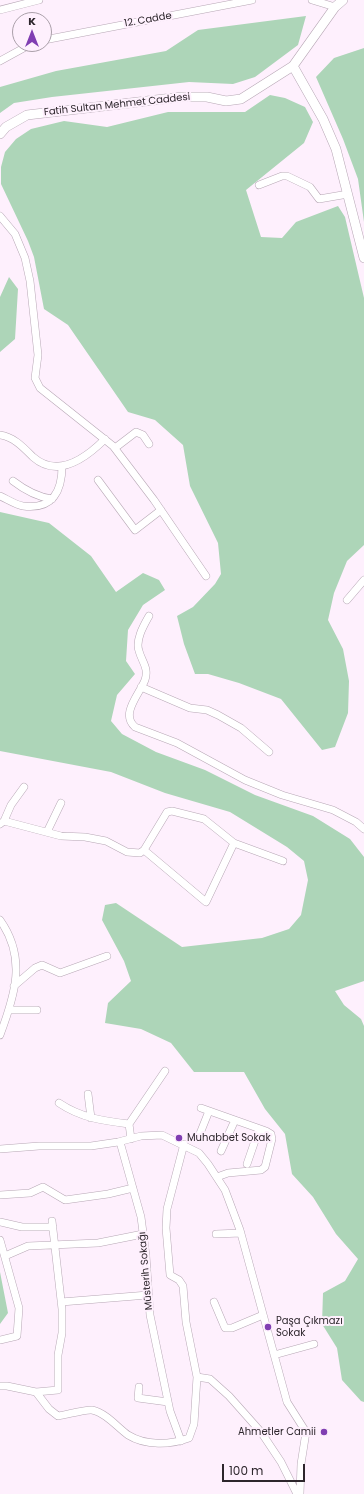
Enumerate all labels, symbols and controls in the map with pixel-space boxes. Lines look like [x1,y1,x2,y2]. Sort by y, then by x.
street label: 12. Cadde [123,10,173,30]
north arrow [12,12,52,52]
text: K [28,13,36,29]
street label: Fatih Sultan Mehmet Caddesi [43,91,191,119]
place label: Muhabbet Sokak [187,1132,271,1144]
marker: Muhabbet Sokak [174,1133,184,1143]
street label: Müsterih Sokağı [137,1231,155,1311]
place label: Paşa Çıkmazı Sokak [276,1315,343,1338]
marker: Paşa Çıkmazı Sokak [263,1322,273,1332]
place label: Ahmetler Camii [238,1426,316,1438]
marker: Ahmetler Camii [319,1427,329,1437]
scale bar [224,1456,307,1482]
text: 100 m [229,1462,263,1479]

